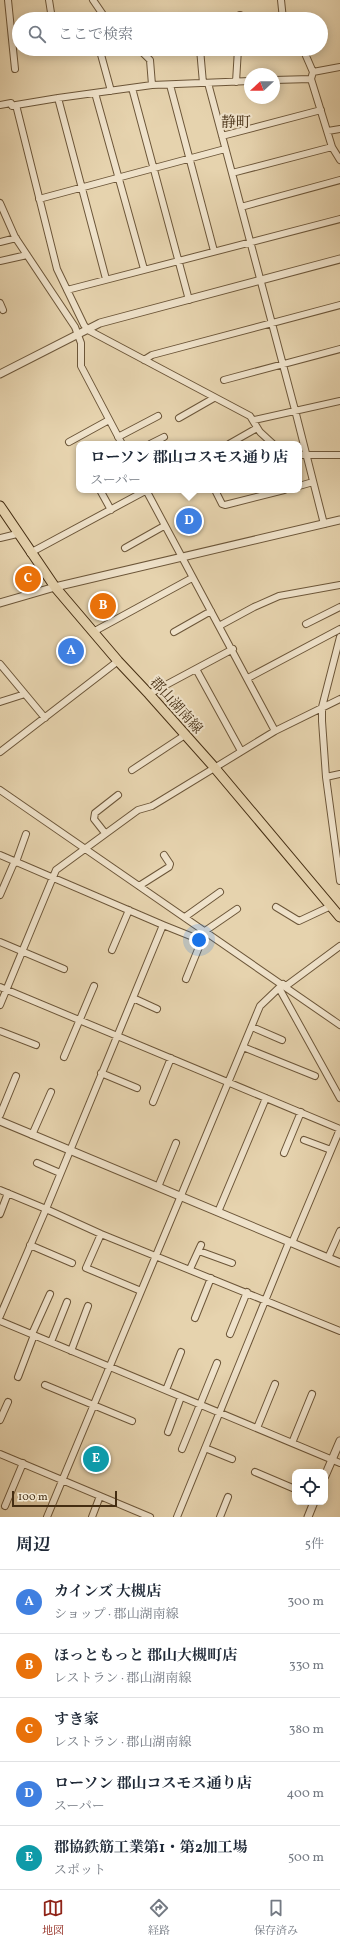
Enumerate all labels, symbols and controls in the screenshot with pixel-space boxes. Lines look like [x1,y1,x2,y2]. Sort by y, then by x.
search box [12,12,328,56]
icon: search [26,23,48,45]
text: ここで検索 [58,25,133,46]
north arrow [244,68,280,104]
district label: 静町 [221,113,251,134]
popup [76,441,302,493]
text: ローソン 郡山コスモス通り店 [90,448,288,469]
text: スーパー [90,472,141,490]
pin: D [176,506,202,536]
pin: C [15,564,41,594]
pin: B [90,591,116,621]
pin: A [58,636,84,666]
street label: 郡山湖南線 [145,674,206,738]
your location [189,930,209,950]
pin: E [83,1444,109,1474]
map controls [292,1469,328,1505]
button: locate [292,1469,328,1505]
scale bar [12,1489,117,1508]
text: 100 m [18,1490,48,1505]
text: 周辺 [16,1534,50,1557]
text: 5件 [305,1536,324,1554]
text: カインズ 大槻店 [54,1582,161,1603]
text: A [24,1593,34,1611]
text: 300 m [288,1593,324,1611]
text: ショップ · 郡山湖南線 [54,1606,179,1624]
text: ほっともっと 郡山大槻町店 [54,1646,237,1667]
text: B [25,1657,33,1675]
text: 330 m [289,1657,324,1675]
text: レストラン · 郡山湖南線 [54,1670,191,1688]
text: すき家 [54,1710,99,1731]
text: C [25,1721,33,1739]
text: 380 m [289,1721,324,1739]
text: レストラン · 郡山湖南線 [54,1734,191,1752]
text: ローソン 郡山コスモス通り店 [54,1774,251,1795]
text: D [24,1785,34,1803]
text: 400 m [287,1785,324,1803]
text: スーパー [54,1798,105,1816]
text: 郡協鉄筋工業第1・第2加工場 [54,1838,248,1859]
text: E [25,1849,33,1867]
text: 500 m [288,1849,324,1867]
text: スポット [54,1862,106,1880]
tab: 地図 [42,1897,64,1939]
tab: 経路 [148,1897,170,1939]
tab: 保存済み [254,1897,298,1939]

